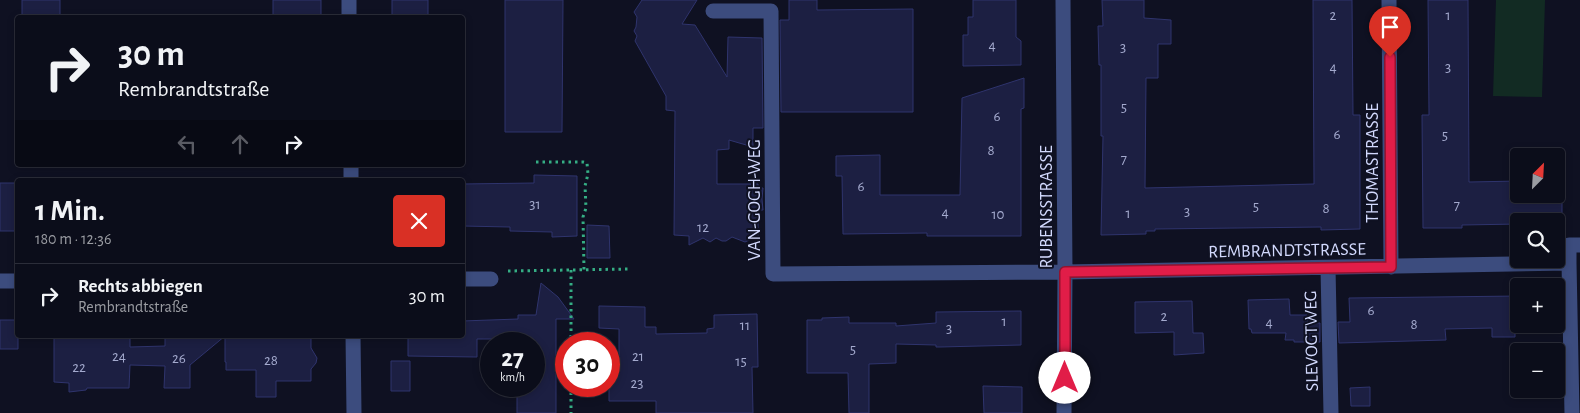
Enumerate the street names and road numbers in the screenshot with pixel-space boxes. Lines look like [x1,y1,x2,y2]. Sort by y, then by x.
street label: THOMASTRASSE [1364,103,1382,223]
street label: VAN-GOGH-WEG [746,139,764,261]
street label: RUBENSSTRASSE [1038,145,1056,269]
street label: REMBRANDTSTRASSE [1208,241,1366,261]
street label: SLEVOGTWEG [1302,290,1322,392]

